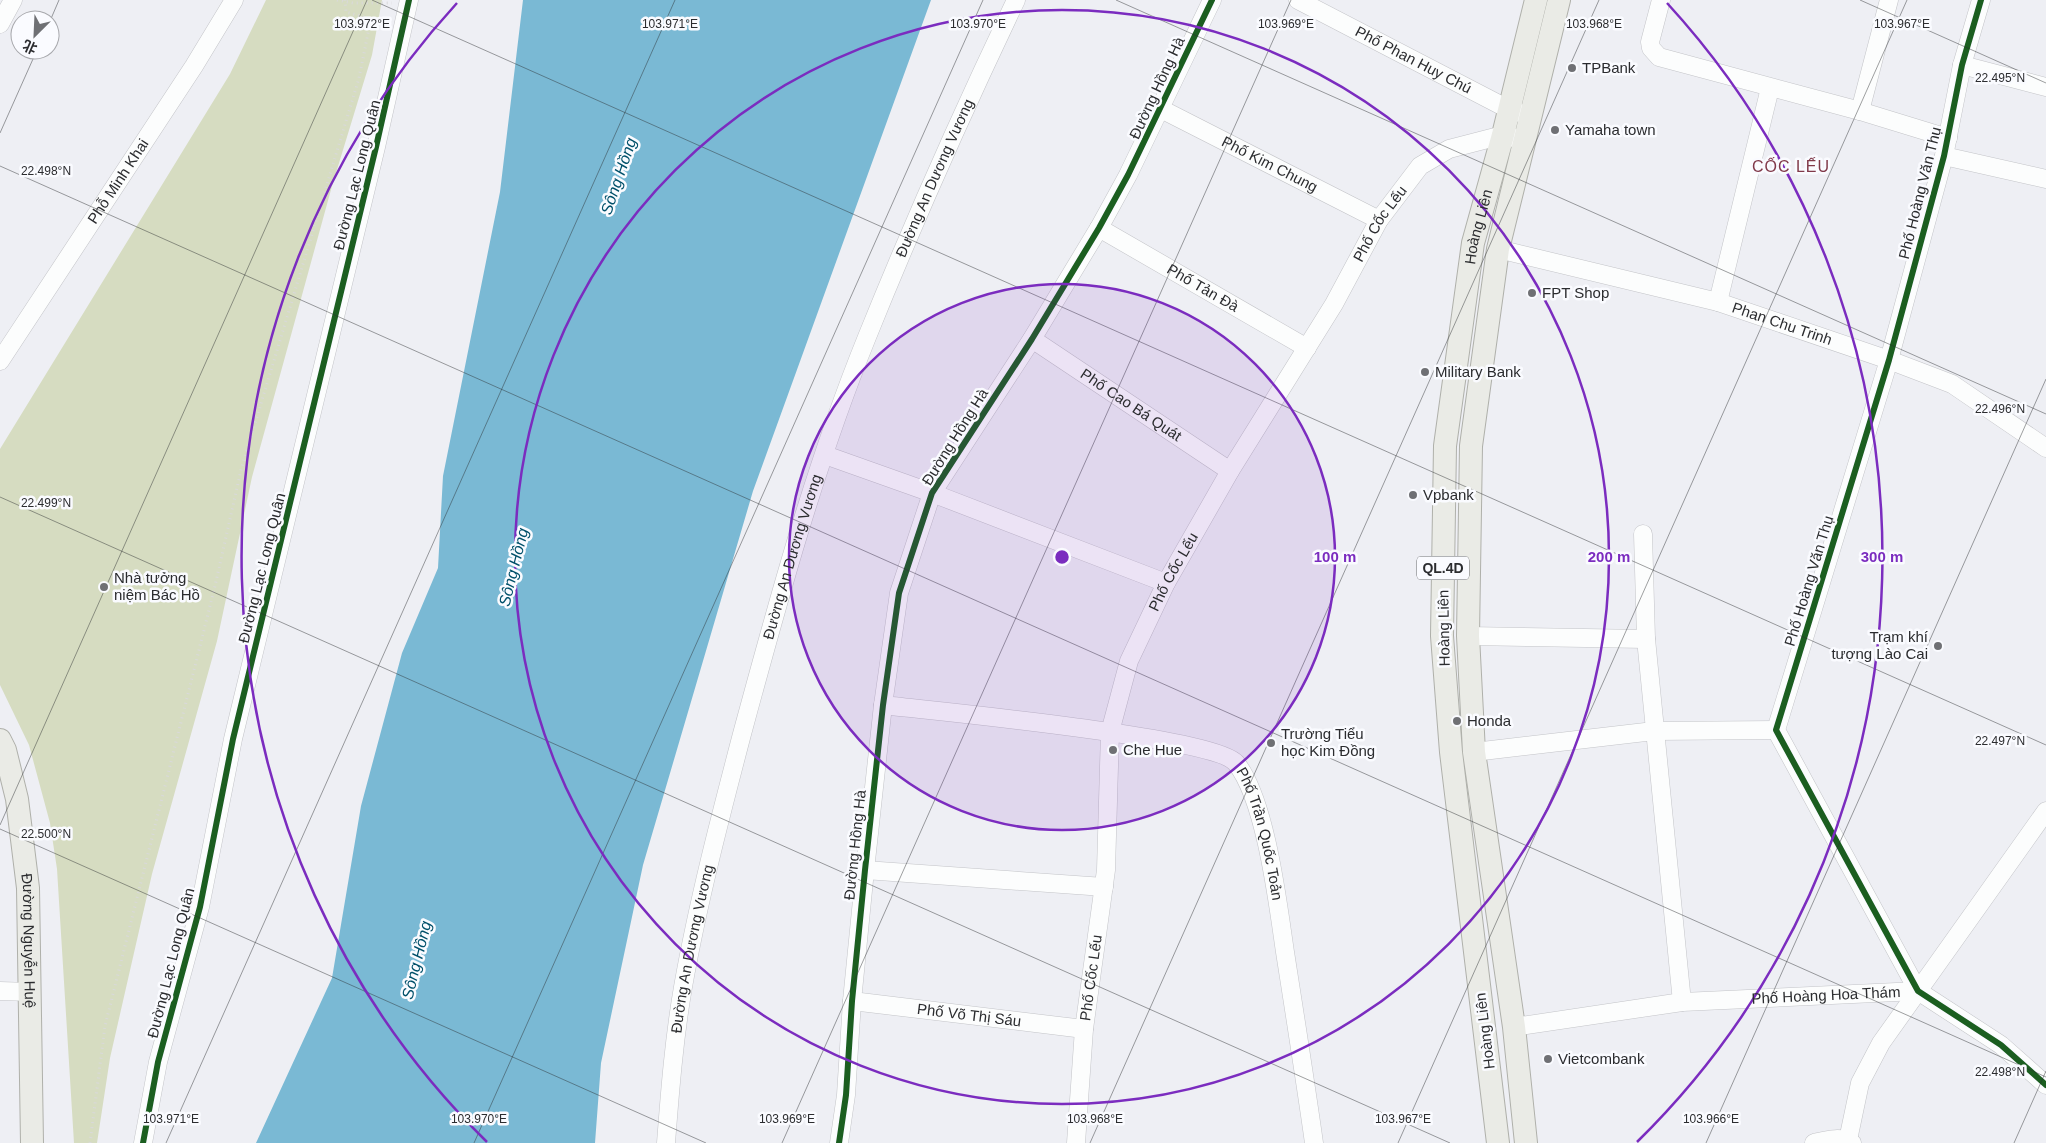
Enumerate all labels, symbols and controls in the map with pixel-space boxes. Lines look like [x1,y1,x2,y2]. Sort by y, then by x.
north arrow [10,10,60,60]
text: 103.972°E [334,17,390,31]
text: 103.971°E [642,17,698,31]
text: 103.970°E [950,17,1006,31]
text: 103.969°E [1258,17,1314,31]
text: 103.968°E [1566,17,1622,31]
text: 103.967°E [1874,17,1930,31]
street label: Phố Phan Huy Chú [1353,22,1475,97]
street label: Đường Hồng Hà [1125,33,1188,142]
text: 北 [20,37,39,57]
place label: TPBank [1582,59,1636,76]
marker: TPBank [1566,62,1578,74]
text: 22.495°N [1975,71,2025,85]
street label: Đường An Dương Vương [892,96,977,260]
street label: Đường Lạc Long Quân [330,98,383,252]
place label: Yamaha town [1565,121,1656,138]
marker: Yamaha town [1549,124,1561,136]
street label: Phố Hoàng Văn Thụ [1895,125,1944,261]
street label: Phố Kim Chung [1219,132,1321,195]
water label: Sông Hồng [597,135,640,217]
street label: Phỗ Minh Khai [84,136,152,227]
district label: CỐC LẾU [1752,156,1830,175]
text: 22.498°N [21,164,71,178]
street label: Phố Cốc Lếu [1349,182,1410,264]
street label: Hoàng Liên [1461,187,1496,265]
street label: Phố Tản Đà [1164,260,1243,315]
place label: FPT Shop [1542,284,1609,301]
marker: FPT Shop [1526,287,1538,299]
street label: Phan Chu Trinh [1730,298,1834,348]
place label: Military Bank [1435,363,1521,380]
street label: Phố Cao Bá Quát [1078,365,1186,445]
marker: Military Bank [1419,366,1431,378]
street label: Đường Hồng Hà [918,385,991,488]
text: 22.496°N [1975,402,2025,416]
street label: Đường An Dương Vương [759,472,825,641]
place label: Vpbank [1423,486,1474,503]
marker: Vpbank [1407,489,1419,501]
street label: Đường Lạc Long Quân [235,491,288,645]
text: 22.499°N [21,496,71,510]
street label: Phố Hoàng Văn Thụ [1781,513,1836,648]
water label: Sông Hồng [496,526,531,608]
street label: Phố Cốc Lếu [1145,529,1201,614]
centre of rings [1053,548,1071,566]
text: 100 m [1314,548,1356,565]
text: 200 m [1588,548,1630,565]
text: 300 m [1861,548,1903,565]
road number: QL.4D [1417,556,1469,580]
place label: Nhà tưởng niệm Bác Hồ [114,569,200,603]
marker: Nhà tưởng niệm Bác Hồ [98,581,110,593]
street label: Hoàng Liên [1434,589,1453,667]
place label: Trạm khí tượng Lào Cai [1831,628,1929,662]
marker: Trạm khí tượng Lào Cai [1932,640,1944,652]
place label: Honda [1467,712,1512,729]
marker: Honda [1451,715,1463,727]
place label: Trường Tiểu học Kim Đồng [1281,725,1375,759]
text: 22.497°N [1975,734,2025,748]
marker: Trường Tiểu học Kim Đồng [1265,737,1277,749]
place label: Che Hue [1123,741,1182,758]
marker: Che Hue [1107,744,1119,756]
street label: Phố Trần Quốc Toản [1233,764,1286,902]
street label: Đường Hồng Hà [840,788,869,901]
text: 22.500°N [21,827,71,841]
street label: Đường An Dương Vương [667,863,717,1034]
street label: Đường Nguyễn Huệ [18,872,39,1008]
street label: Đường Lạc Long Quân [144,886,197,1040]
water label: Sông Hồng [399,919,434,1001]
street label: Phố Cốc Lếu [1076,934,1105,1022]
street label: Phố Hoàng Hoa Thám [1751,983,1901,1007]
street label: Hoàng Liên [1471,992,1498,1070]
street label: Phố Võ Thị Sáu [916,1000,1022,1029]
place label: Vietcombank [1558,1050,1645,1067]
marker: Vietcombank [1542,1053,1554,1065]
text: 22.498°N [1975,1065,2025,1079]
text: 103.971°E [143,1112,199,1126]
text: 103.970°E [451,1112,507,1126]
text: 103.969°E [759,1112,815,1126]
text: 103.968°E [1067,1112,1123,1126]
text: 103.967°E [1375,1112,1431,1126]
text: 103.966°E [1683,1112,1739,1126]

